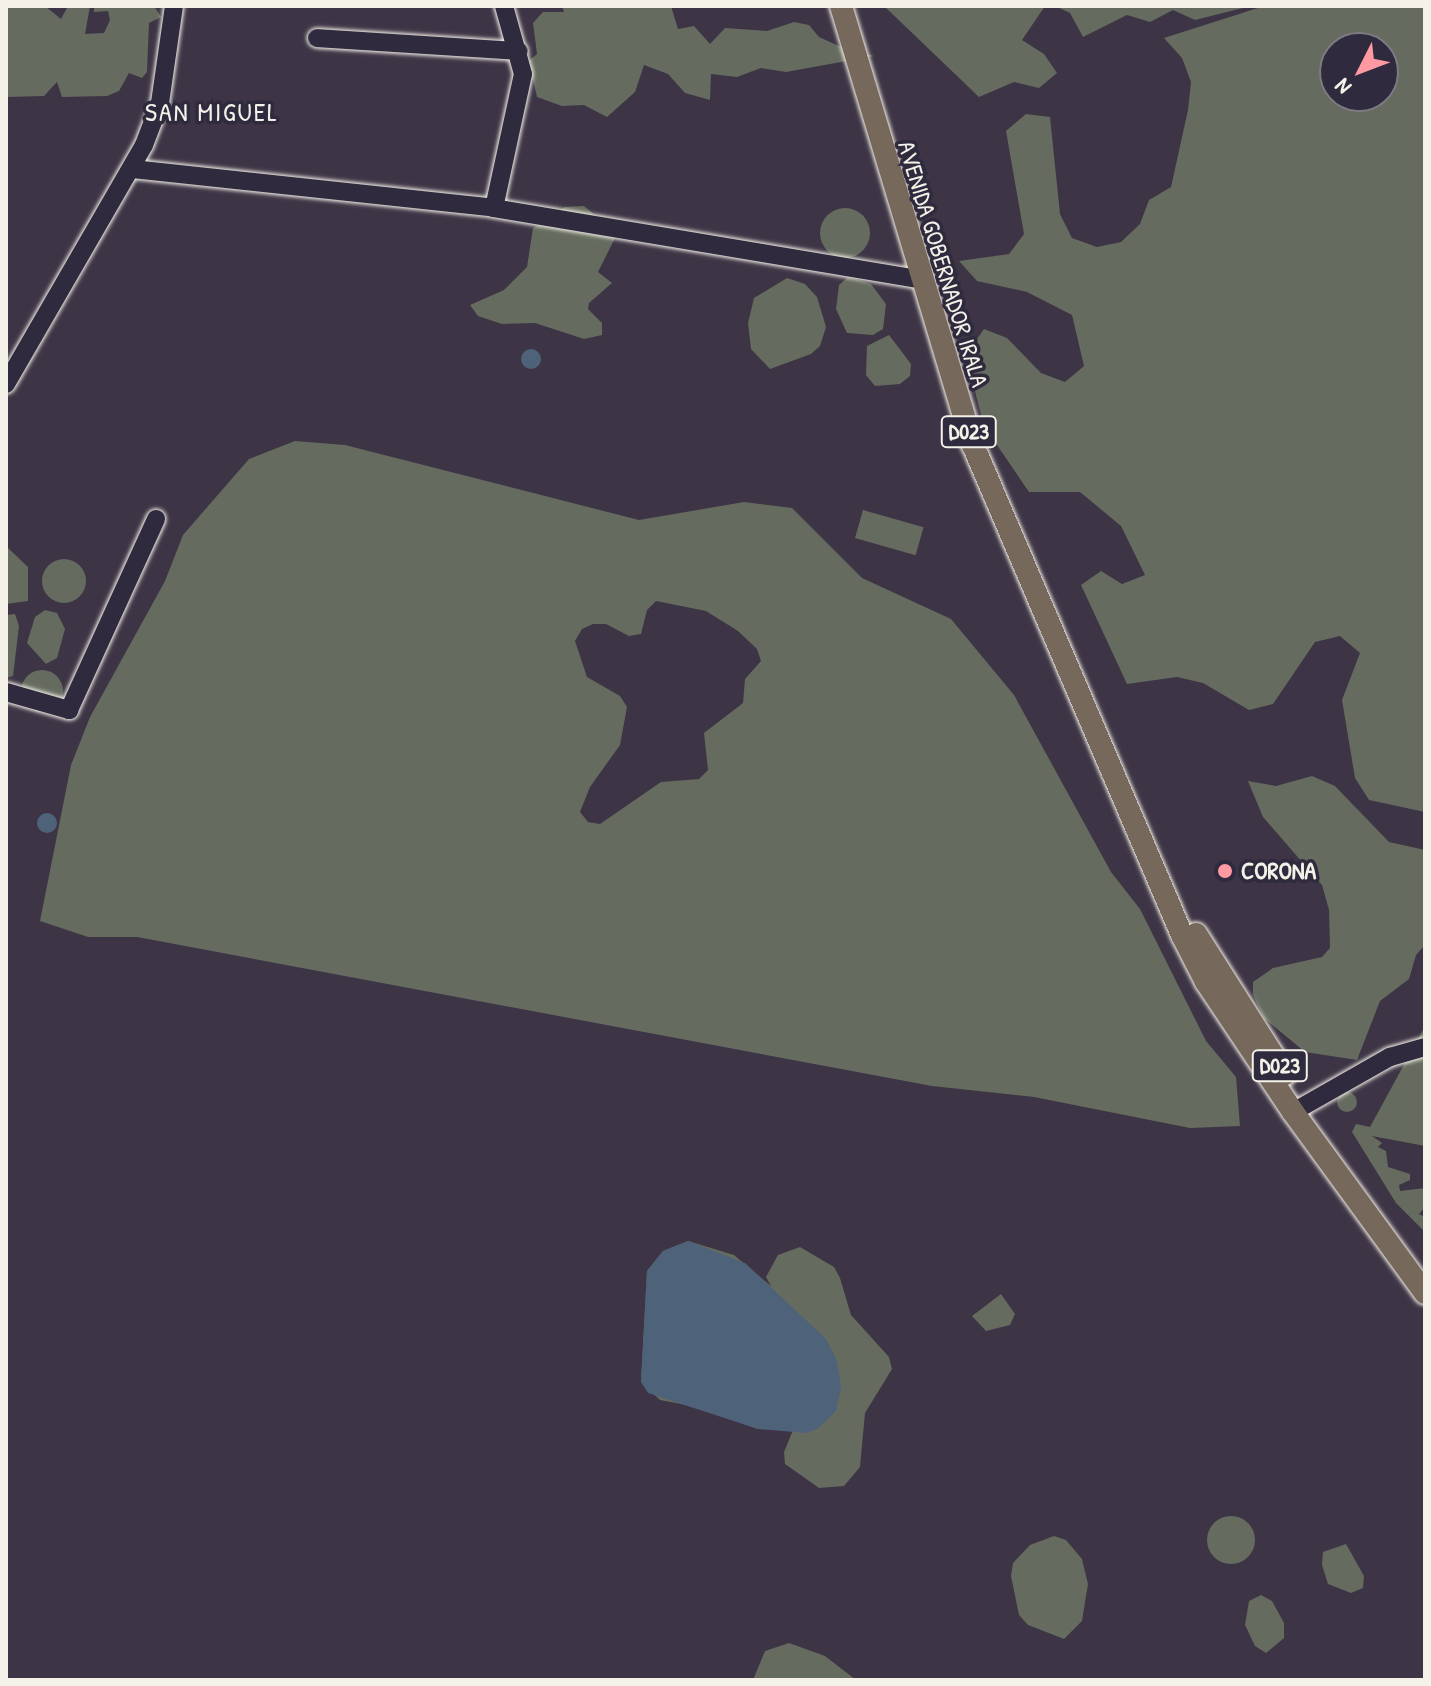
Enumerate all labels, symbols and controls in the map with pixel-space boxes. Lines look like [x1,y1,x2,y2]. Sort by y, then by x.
north arrow [1319,32,1399,112]
text: N [1328,72,1358,101]
district label: SAN MIGUEL [145,96,279,128]
street label: AVENIDA GOBERNADOR IRALA [892,137,994,391]
road number: D023 [939,414,999,450]
place label: CORONA [1241,857,1316,885]
marker: CORONA [1216,862,1234,880]
road number: D023 [1250,1048,1310,1084]

